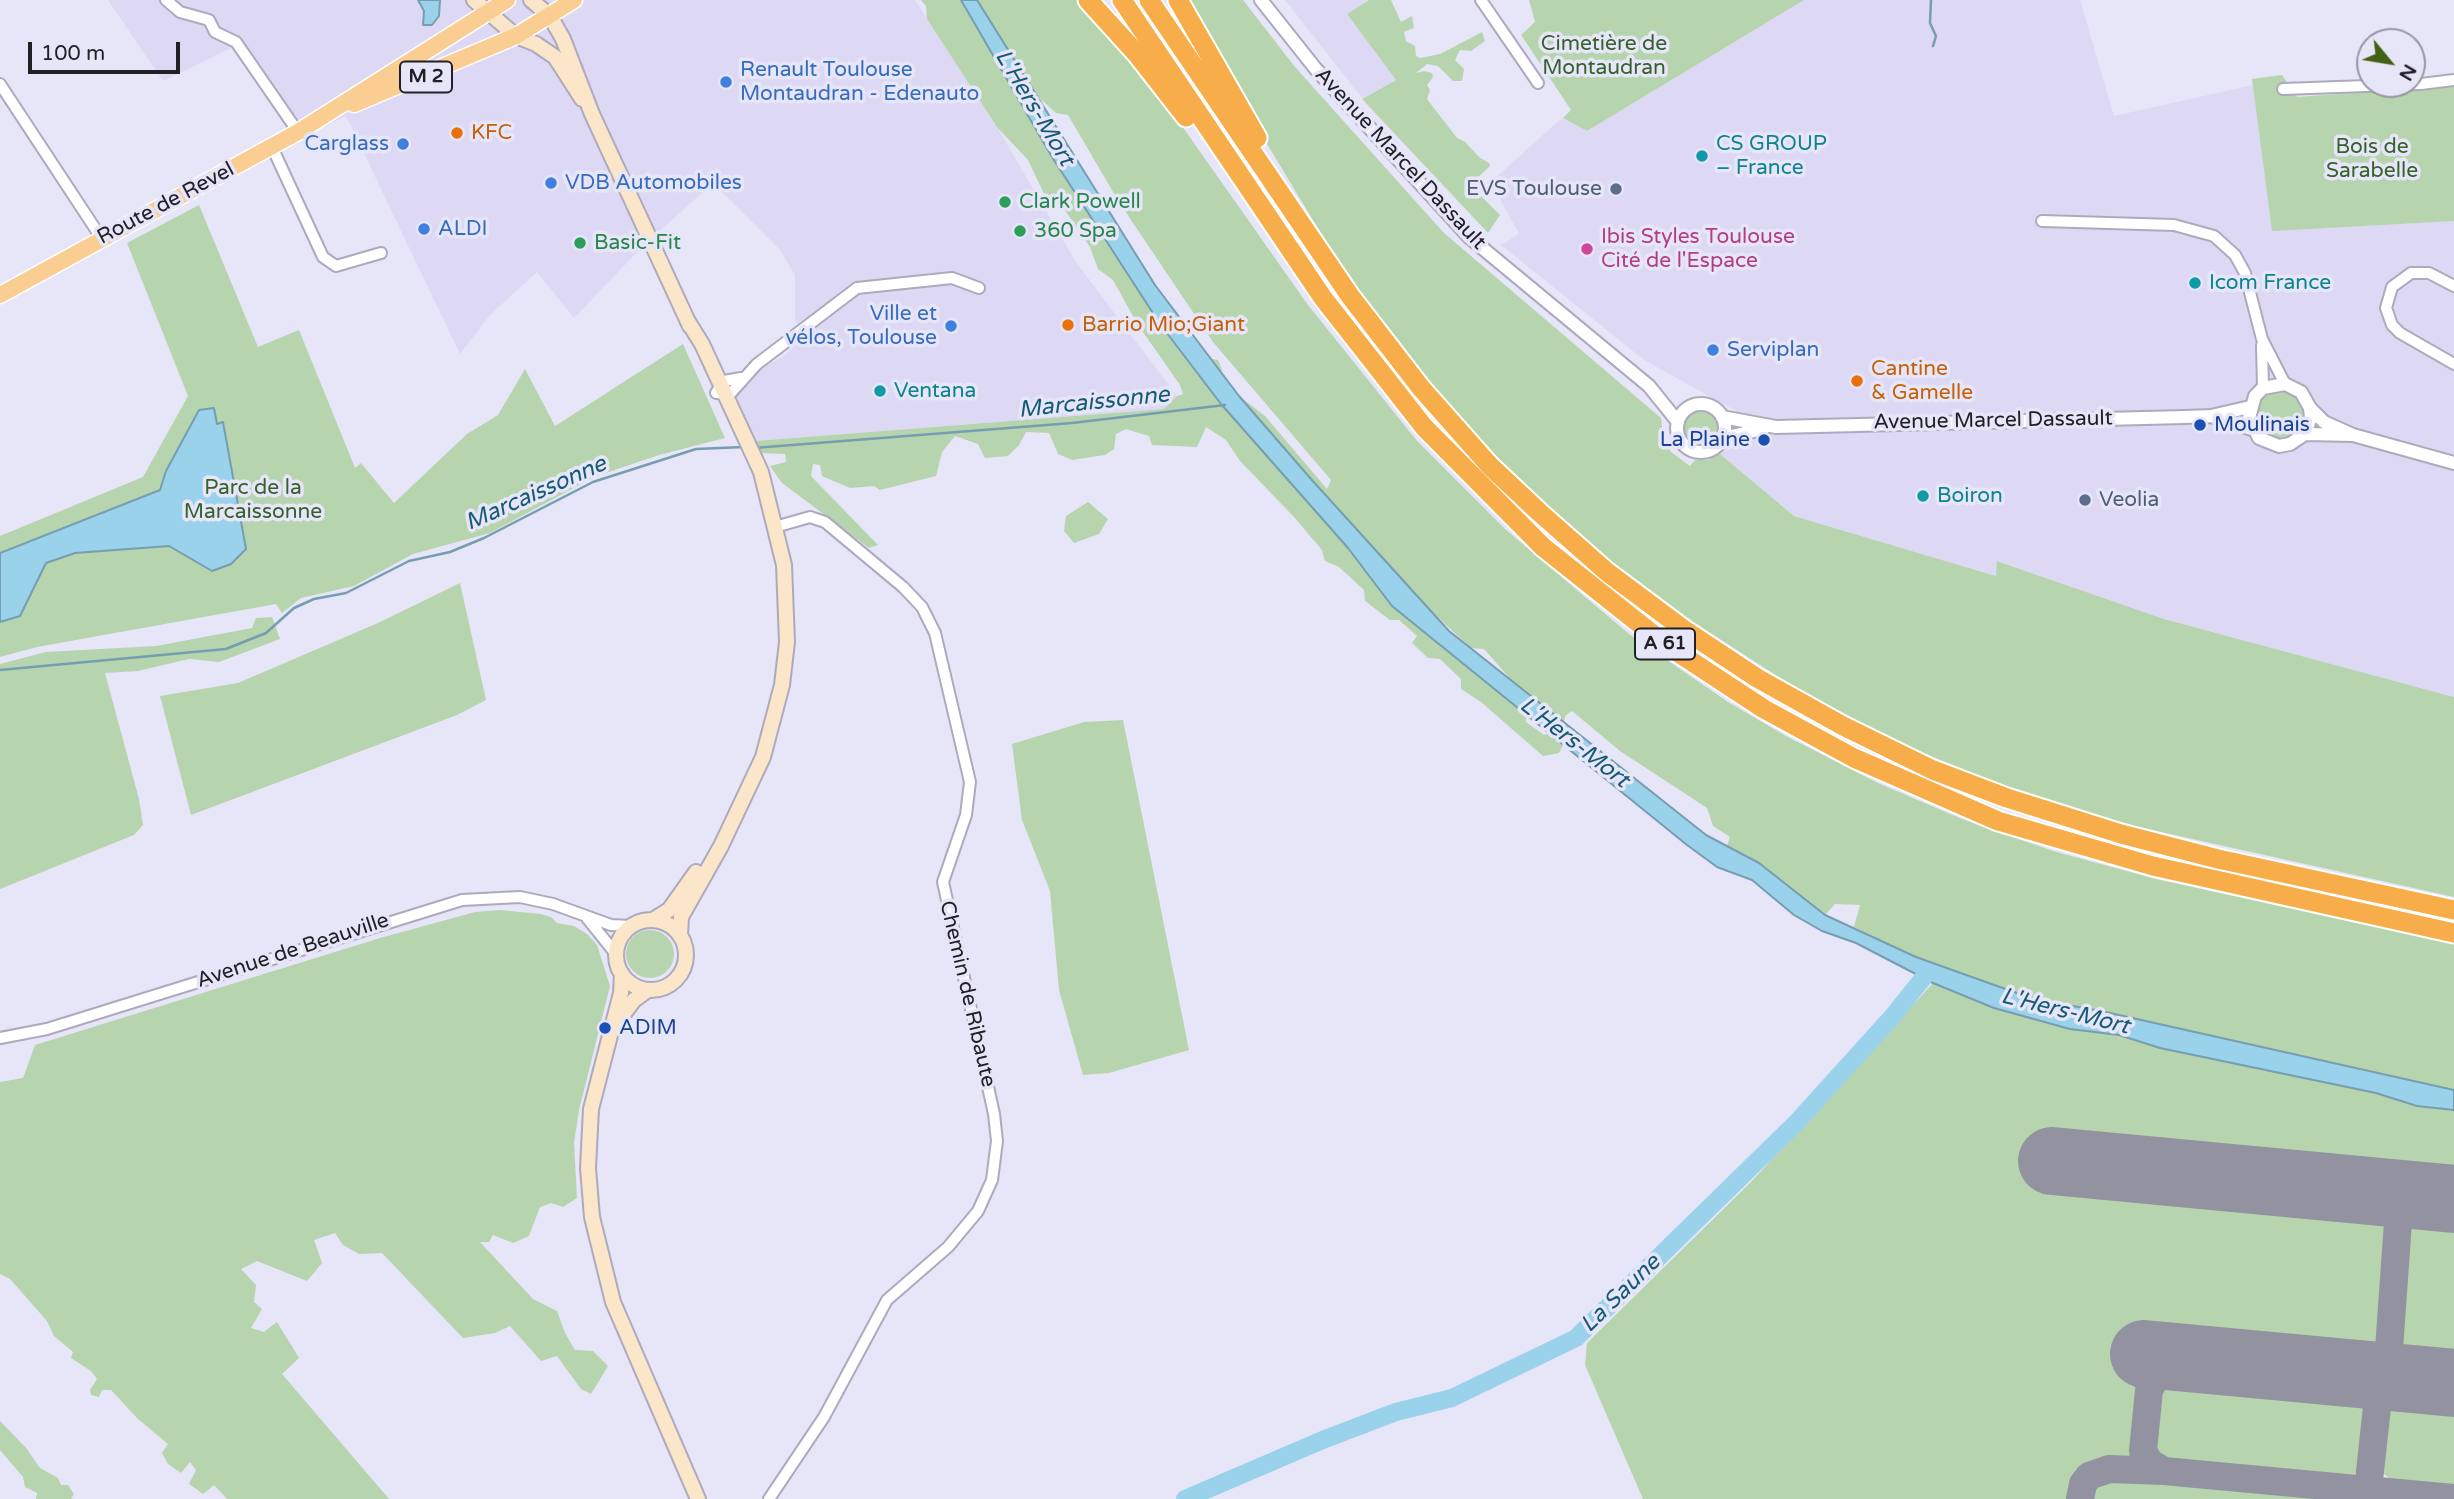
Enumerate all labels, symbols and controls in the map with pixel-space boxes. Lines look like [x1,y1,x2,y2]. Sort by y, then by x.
scale bar [32,28,184,72]
north arrow [2356,28,2426,98]
park label: Cimetière de Montaudran [1541,31,1667,81]
text: 100 m [41,41,105,66]
water label: L'Hers-Mort [988,45,1080,171]
place label: Renault Toulouse Montaudran - Edenauto [740,57,979,107]
text: N [2394,60,2421,85]
road number: M 2 [400,61,452,92]
street label: Avenue Marcel Dassault [1309,63,1491,255]
marker: Renault Toulouse Montaudran - Edenauto [718,74,734,90]
place label: KFC [471,120,512,146]
marker: KFC [449,125,465,141]
place label: Carglass [304,131,389,157]
place label: CS GROUP – France [1716,131,1827,181]
park label: Bois de Sarabelle [2326,134,2418,184]
marker: Carglass [395,136,411,152]
marker: CS GROUP – France [1694,148,1710,164]
street label: Route de Revel [93,157,239,251]
place label: VDB Automobiles [565,170,742,196]
marker: VDB Automobiles [543,175,559,191]
place label: EVS Toulouse [1466,176,1602,202]
marker: EVS Toulouse [1608,181,1624,197]
place label: Clark Powell [1019,189,1141,215]
marker: Clark Powell [997,194,1013,210]
place label: ALDI [438,216,488,242]
place label: 360 Spa [1034,218,1117,244]
marker: ALDI [416,221,432,237]
marker: 360 Spa [1012,223,1028,239]
place label: Ibis Styles Toulouse Cité de l'Espace [1601,224,1795,274]
place label: Basic-Fit [594,230,681,256]
marker: Basic-Fit [572,235,588,251]
marker: Ibis Styles Toulouse Cité de l'Espace [1579,241,1595,257]
place label: Icom France [2209,270,2331,296]
marker: Icom France [2187,275,2203,291]
place label: Ville et vélos, Toulouse [785,301,937,351]
place label: Barrio Mio;Giant [1082,312,1245,338]
marker: Barrio Mio;Giant [1060,317,1076,333]
marker: Ville et vélos, Toulouse [943,318,959,334]
place label: Serviplan [1727,337,1819,363]
marker: Serviplan [1705,342,1721,358]
place label: Cantine & Gamelle [1871,356,1973,406]
marker: Cantine & Gamelle [1849,373,1865,389]
place label: Ventana [894,378,976,404]
water label: Marcaissonne [1017,381,1171,425]
marker: Ventana [872,383,888,399]
street label: Avenue Marcel Dassault [1873,406,2113,436]
place label: Moulinais [2214,412,2310,438]
marker: Moulinais [2192,417,2208,433]
place label: La Plaine [1660,427,1750,453]
marker: La Plaine [1756,432,1772,448]
water label: Marcaissonne [461,451,611,537]
park label: Parc de la Marcaissonne [184,475,322,525]
place label: Boiron [1937,483,2003,509]
place label: Veolia [2099,487,2159,513]
marker: Boiron [1915,488,1931,504]
marker: Veolia [2077,492,2093,508]
road number: A 61 [1635,628,1695,660]
water label: L'Hers-Mort [1514,692,1634,794]
street label: Chemin de Ribaute [933,898,1001,1090]
street label: Avenue de Beauville [194,908,392,994]
water label: L'Hers-Mort [1998,983,2132,1041]
place label: ADIM [619,1015,677,1041]
marker: ADIM [597,1020,613,1036]
water label: La Saune [1575,1249,1667,1339]

